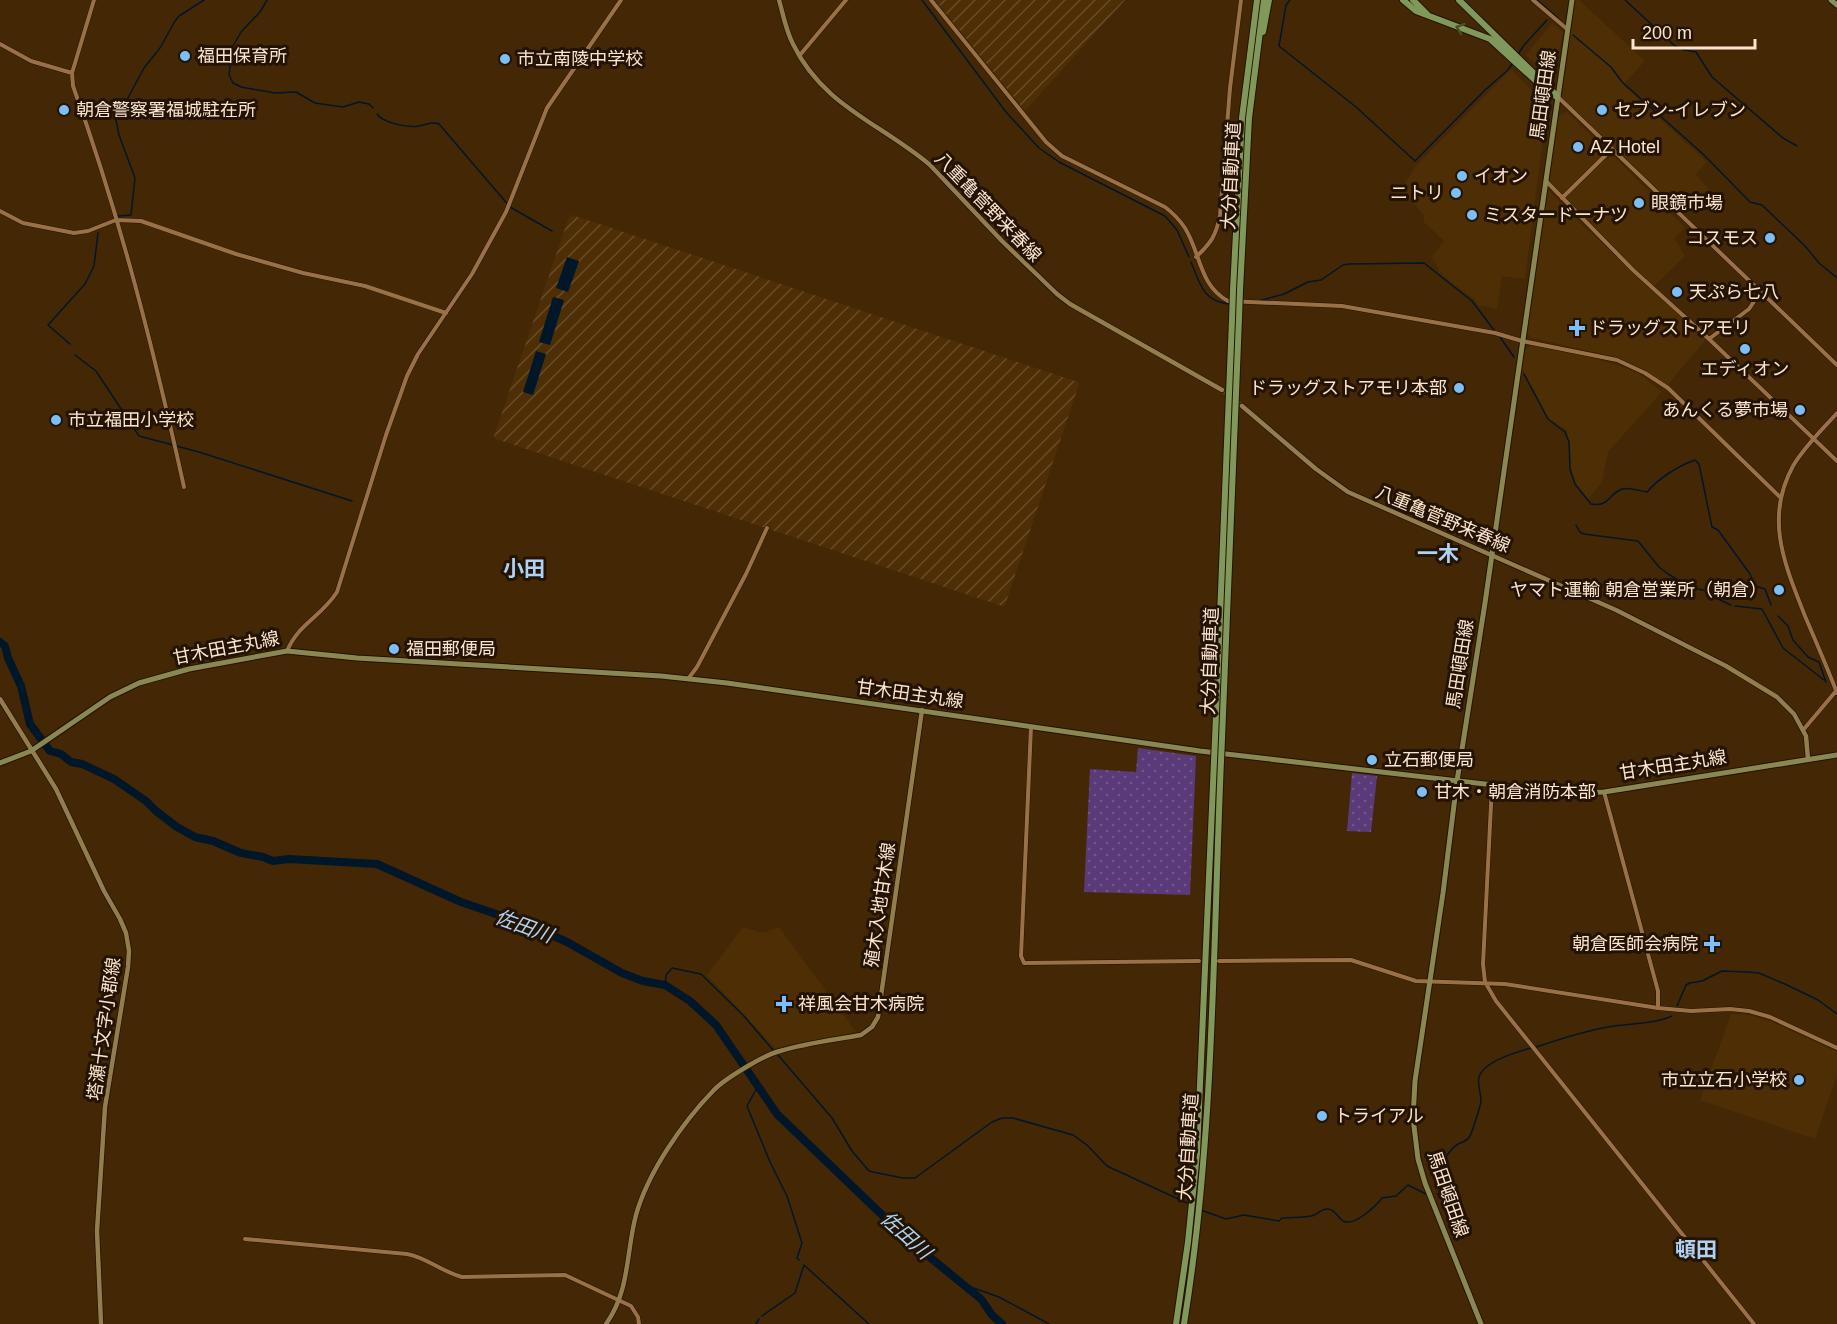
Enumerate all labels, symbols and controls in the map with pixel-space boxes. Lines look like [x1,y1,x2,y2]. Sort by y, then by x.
scale bar [1633,12,1754,50]
one-way arrow [1455,22,1466,35]
text: 200 m [1642,23,1692,43]
place label: 福田保育所 [197,46,287,66]
marker: 福田保育所 [178,49,192,63]
place label: 市立南陵中学校 [517,49,643,69]
street label: 馬田頓田線 [1527,49,1559,141]
marker: 市立南陵中学校 [498,52,512,66]
place label: 朝倉警察署福城駐在所 [76,100,256,120]
place label: セブン-イレブン [1614,100,1746,120]
marker: 朝倉警察署福城駐在所 [57,103,71,117]
marker: セブン-イレブン [1595,103,1609,117]
street label: 大分自動車道 [1218,122,1244,230]
place label: AZ Hotel [1590,137,1660,157]
marker: AZ Hotel [1571,140,1585,154]
street label: 八重亀菅野来春線 [931,148,1045,266]
place label: イオン [1474,166,1528,186]
marker: イオン [1455,169,1469,183]
place label: ニトリ [1390,183,1444,203]
marker: ニトリ [1449,186,1463,200]
place label: 眼鏡市場 [1651,193,1723,213]
marker: 眼鏡市場 [1632,196,1646,210]
place label: ミスタードーナツ [1484,205,1628,225]
marker: ミスタードーナツ [1465,208,1479,222]
place label: コスモス [1686,228,1758,248]
marker: コスモス [1763,231,1777,245]
place label: 天ぷら七八 [1689,282,1779,302]
marker: 天ぷら七八 [1670,285,1684,299]
place label: ドラッグストアモリ [1589,318,1751,338]
marker: ドラッグストアモリ [1570,321,1584,335]
marker: エディオン [1738,342,1752,356]
place label: エディオン [1701,359,1789,379]
place label: ドラッグストアモリ本部 [1249,378,1447,398]
marker: ドラッグストアモリ本部 [1452,381,1466,395]
place label: あんくる夢市場 [1662,400,1788,420]
marker: あんくる夢市場 [1793,403,1807,417]
place label: 市立福田小学校 [68,410,194,430]
marker: 市立福田小学校 [49,413,63,427]
street label: 八重亀菅野来春線 [1373,482,1513,556]
district label: 一木 [1417,542,1459,565]
district label: 小田 [503,557,545,580]
place label: ヤマト運輸 朝倉営業所（朝倉） [1510,580,1767,600]
marker: ヤマト運輸 朝倉営業所（朝倉） [1772,583,1786,597]
street label: 大分自動車道 [1198,607,1222,715]
street label: 馬田頓田線 [1443,618,1477,710]
street label: 甘木田主丸線 [171,628,281,668]
place label: 福田郵便局 [406,639,496,659]
marker: 福田郵便局 [387,642,401,656]
street label: 甘木田主丸線 [855,677,965,711]
street label: 甘木田主丸線 [1618,747,1728,783]
place label: 立石郵便局 [1384,750,1474,770]
marker: 立石郵便局 [1365,753,1379,767]
place label: 甘木・朝倉消防本部 [1434,782,1596,802]
marker: 甘木・朝倉消防本部 [1415,785,1429,799]
street label: 殖木入地甘木線 [861,841,899,969]
water label: 佐田川 [492,905,558,947]
place label: 朝倉医師会病院 [1572,934,1698,954]
marker: 朝倉医師会病院 [1703,935,1721,953]
street label: 塔瀬十文字小郡線 [84,956,124,1102]
place label: 祥風会甘木病院 [798,994,924,1014]
marker: 祥風会甘木病院 [775,995,793,1013]
place label: 市立立石小学校 [1661,1070,1787,1090]
marker: 市立立石小学校 [1792,1073,1806,1087]
street label: 大分自動車道 [1174,1092,1202,1202]
place label: トライアル [1334,1106,1424,1126]
marker: トライアル [1315,1109,1329,1123]
street label: 馬田頓田線 [1424,1148,1472,1240]
water label: 佐田川 [876,1207,937,1265]
district label: 頓田 [1675,1238,1717,1261]

